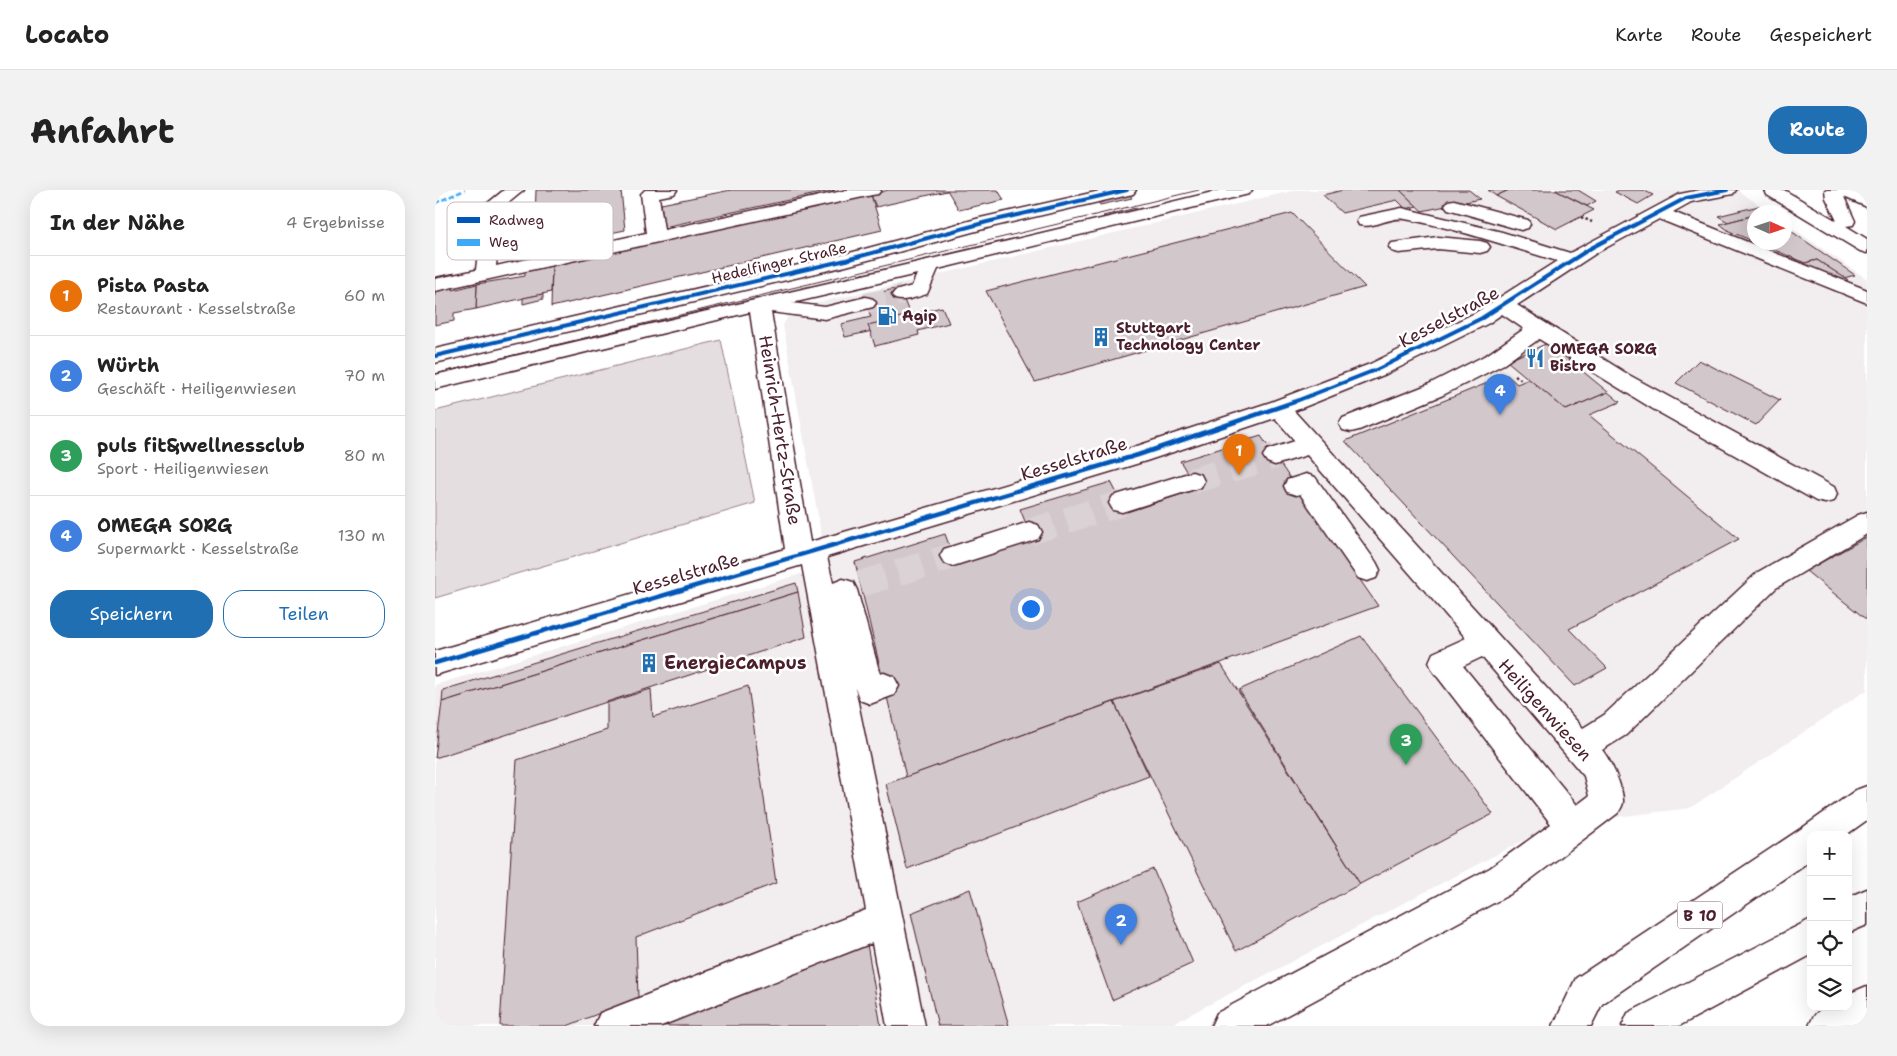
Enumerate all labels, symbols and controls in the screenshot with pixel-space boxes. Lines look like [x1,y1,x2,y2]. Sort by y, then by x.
text: Locato [25,19,109,51]
text: Karte [1615,23,1663,47]
text: Route [1691,23,1742,47]
text: Gespeichert [1770,23,1872,47]
button: Route [1768,106,1867,154]
text: Anfahrt [30,107,174,154]
legend [447,202,613,260]
north arrow [1747,205,1792,250]
text: In der Nähe [50,209,185,237]
text: Radweg [489,211,544,229]
text: 4 Ergebnisse [286,212,385,233]
text: Weg [489,233,518,251]
street label: Hedelfinger Straße [709,238,849,288]
text: Pista Pasta [97,273,209,298]
street label: Kesselstraße [1395,281,1503,353]
text: 1 [62,285,70,306]
text: 60 m [344,285,385,306]
text: Restaurant · Kesselstraße [97,298,296,319]
fuel station icon: Agip [876,305,898,327]
place label: Agip [902,306,937,326]
place label: Stuttgart Technology Center [1116,318,1261,355]
building icon: Stuttgart Technology Center [1090,326,1112,348]
street label: Heinrich-Hertz-Straße [753,333,807,527]
place label: OMEGA SORG Bistro [1550,339,1657,376]
restaurant icon: OMEGA SORG Bistro [1524,347,1546,369]
text: Würth [97,353,159,378]
text: 2 [60,365,72,386]
text: 70 m [344,365,385,386]
pin: 4 [1484,374,1516,415]
text: Geschäft · Heiligenwiesen [97,378,296,399]
street label: Kesselstraße [1018,431,1130,487]
text: puls fit&wellnessclub [97,433,305,458]
pin: 1 [1223,434,1255,475]
text: 3 [60,445,72,466]
text: 80 m [344,445,385,466]
text: Sport · Heiligenwiesen [97,458,269,479]
text: OMEGA SORG [97,513,232,538]
text: 4 [60,525,72,546]
text: 130 m [338,525,385,546]
text: Supermarkt · Kesselstraße [97,538,299,559]
street label: Kesselstraße [630,547,742,601]
button: Speichern [50,590,213,638]
button: Teilen [223,590,385,638]
your location [1018,596,1044,622]
place label: EnergieCampus [664,651,806,675]
building icon: EnergieCampus [638,652,660,674]
street label: Heiligenwiesen [1493,654,1597,766]
pin: 3 [1390,724,1422,765]
map controls [1807,831,1852,1011]
button: + [1807,831,1852,876]
button: − [1807,876,1852,921]
road number: B 10 [1677,902,1723,928]
pin: 2 [1105,904,1137,945]
button: locate [1807,921,1852,966]
button: layers [1807,966,1852,1011]

